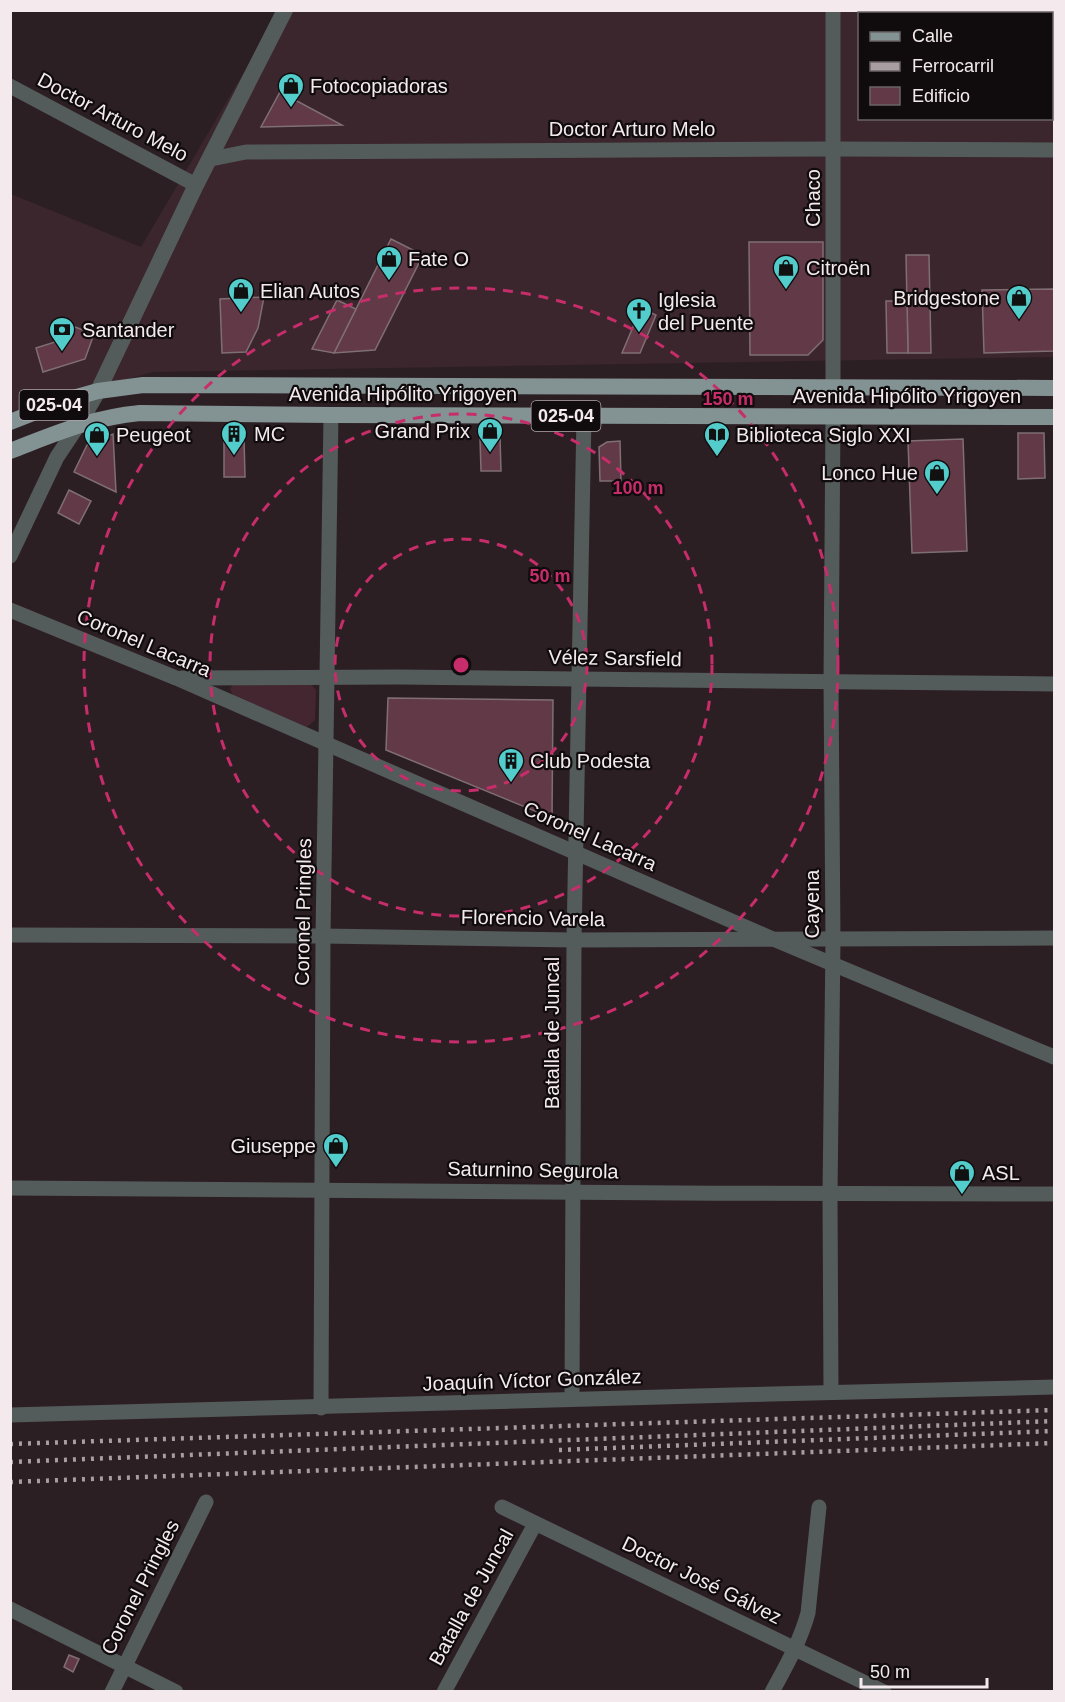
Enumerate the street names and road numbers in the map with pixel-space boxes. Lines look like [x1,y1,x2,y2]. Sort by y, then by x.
street label: Doctor Arturo Melo [34,68,192,166]
street label: Doctor Arturo Melo [549,118,715,140]
street label: Chaco [802,169,824,227]
street label: Avenida Hipólito Yrigoyen [289,383,517,405]
street label: Avenida Hipólito Yrigoyen [793,385,1021,407]
road number: 025-04 [20,390,88,420]
road number: 025-04 [532,401,600,431]
street label: Coronel Lacarra [74,605,215,681]
street label: Vélez Sarsfield [548,646,682,670]
street label: Coronel Lacarra [520,797,661,876]
street label: Coronel Pringles [291,838,315,986]
street label: Cayena [801,869,823,938]
street label: Florencio Varela [461,906,606,930]
street label: Batalla de Juncal [541,957,563,1109]
street label: Saturnino Segurola [447,1158,620,1183]
street label: Joaquín Víctor González [422,1365,642,1395]
street label: Coronel Pringles [97,1516,183,1658]
street label: Batalla de Juncal [424,1525,518,1669]
street label: Doctor José Gálvez [619,1532,785,1628]

